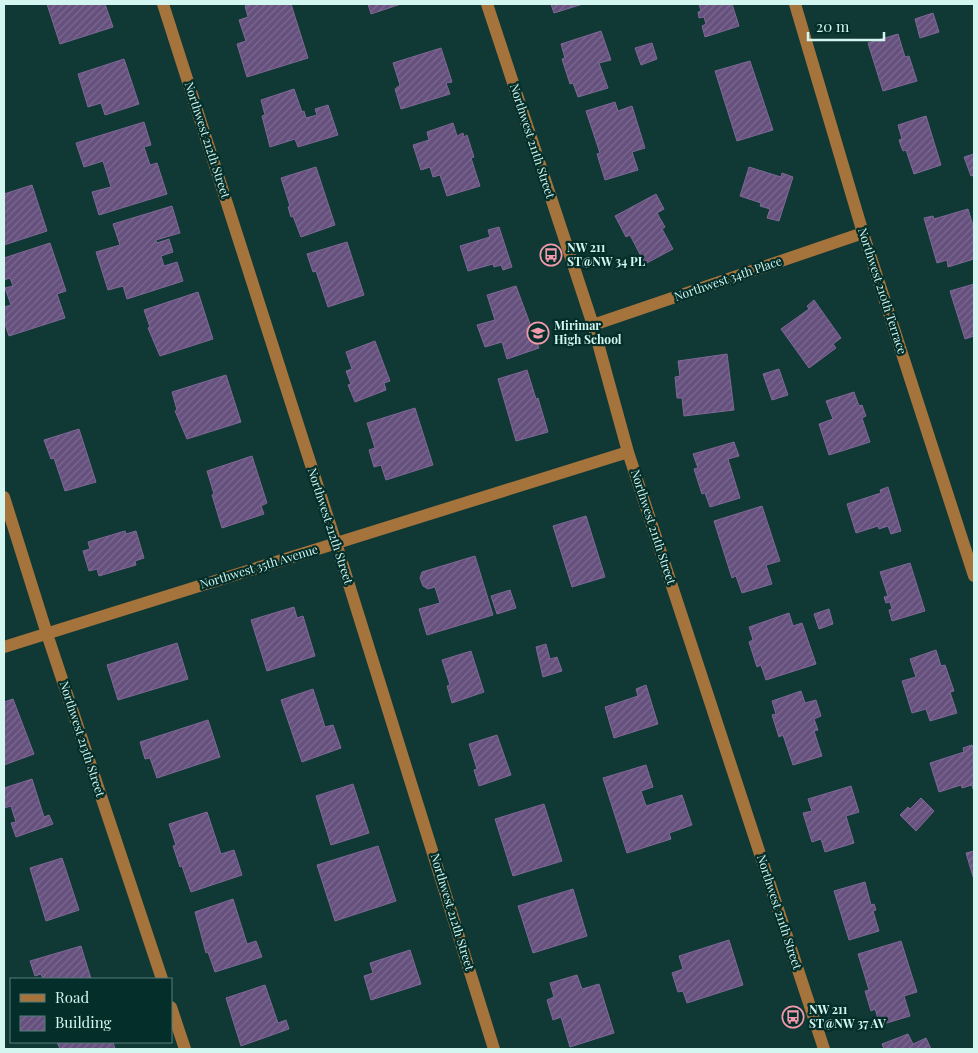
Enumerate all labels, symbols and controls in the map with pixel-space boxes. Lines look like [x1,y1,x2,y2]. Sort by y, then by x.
scale bar [808,10,884,42]
text: 20 m [816,16,850,36]
street label: Northwest 212th Street [182,79,235,201]
street label: Northwest 211th Street [507,81,559,201]
street label: Northwest 210th Terrace [855,225,911,356]
place label: NW 211 ST@NW 34 PL [567,239,646,269]
bus stop icon: NW 211 ST@NW 34 PL [539,243,563,267]
street label: Northwest 34th Place [672,252,784,304]
place label: Mirimar High School [554,317,622,347]
school or university icon: Mirimar High School [526,321,550,345]
street label: Northwest 212th Street [305,465,358,587]
street label: Northwest 211th Street [628,467,680,587]
street label: Northwest 35th Avenue [198,540,320,592]
street label: Northwest 213th Street [57,679,109,799]
street label: Northwest 212th Street [428,851,479,973]
street label: Northwest 211th Street [754,852,806,972]
legend [10,978,172,1043]
text: Road [55,987,89,1007]
place label: NW 211 ST@NW 37 AV [809,1001,887,1031]
bus stop icon: NW 211 ST@NW 37 AV [781,1005,805,1029]
text: Building [55,1012,112,1032]

